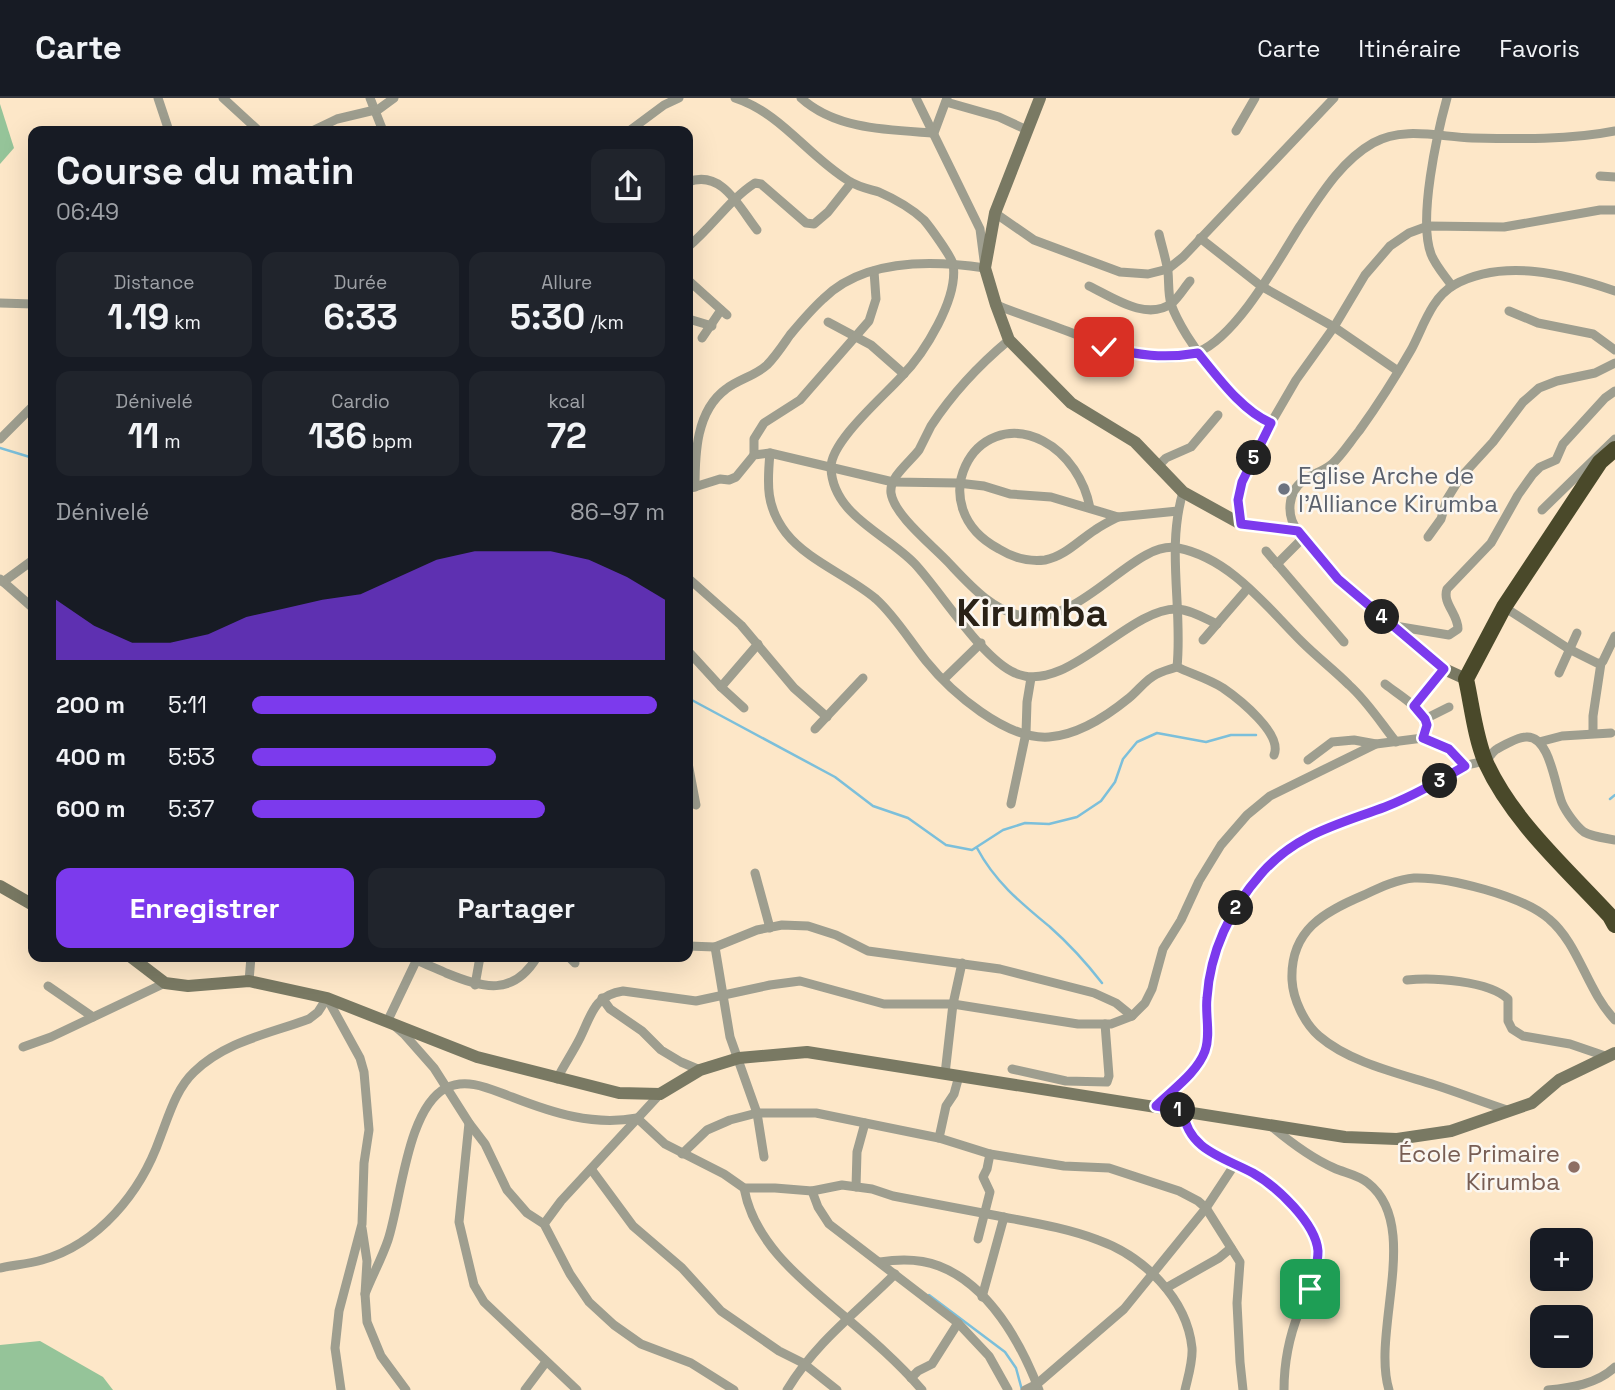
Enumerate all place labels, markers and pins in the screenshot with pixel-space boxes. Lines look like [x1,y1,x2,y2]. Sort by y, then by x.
pin [1074,317,1134,377]
pin: 5 [1236,440,1272,476]
place label: Eglise Arche de l'Alliance Kirumba [1298,460,1498,519]
marker: Eglise Arche de l'Alliance Kirumba [1276,481,1292,497]
pin: 4 [1364,600,1400,634]
pin: 3 [1422,764,1458,798]
pin: 2 [1218,890,1254,926]
pin: 1 [1160,1093,1196,1128]
place label: École Primaire Kirumba [1399,1138,1560,1197]
marker: École Primaire Kirumba [1566,1159,1582,1175]
pin [1280,1259,1340,1319]

